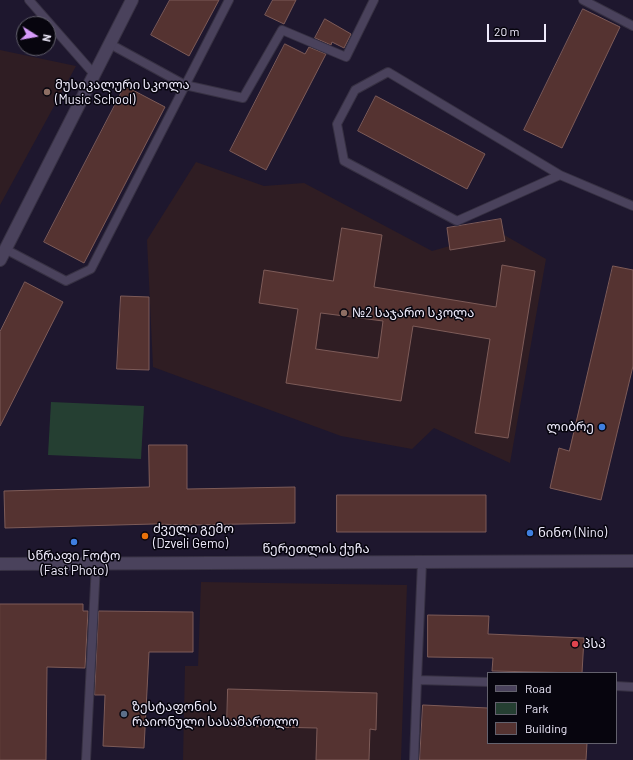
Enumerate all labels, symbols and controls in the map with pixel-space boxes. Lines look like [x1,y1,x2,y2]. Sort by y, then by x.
north arrow [16,16,56,56]
scale bar [489,16,548,42]
text: 20 m [494,24,520,38]
text: N [40,33,54,43]
place label: მუსიკალური სკოლა (Music School) [55,77,190,108]
marker: მუსიკალური სკოლა (Music School) [42,87,52,97]
place label: №2 საჯარო სკოლა [352,305,474,321]
marker: №2 საჯარო სკოლა [339,308,349,318]
place label: ლიბრე [547,419,594,435]
marker: ლიბრე [597,422,607,432]
place label: ძველი გემო (Dzveli Gemo) [153,521,234,552]
place label: ნინო (Nino) [538,525,607,541]
marker: ნინო (Nino) [525,528,535,538]
marker: ძველი გემო (Dzveli Gemo) [140,531,150,541]
marker: სწრაფი Fოტო (Fast Photo) [69,537,79,547]
street label: წერეთლის ქუჩა [262,541,370,557]
place label: სწრაფი Fოტო (Fast Photo) [28,548,120,579]
place label: პსპ [583,636,606,652]
marker: პსპ [570,639,580,649]
legend [487,672,617,744]
text: Road [525,681,552,695]
place label: ზესტაფონის რაიონული სასამართლო [132,699,299,730]
text: Park [525,701,549,715]
marker: ზესტაფონის რაიონული სასამართლო [119,709,129,719]
text: Building [525,721,567,735]

